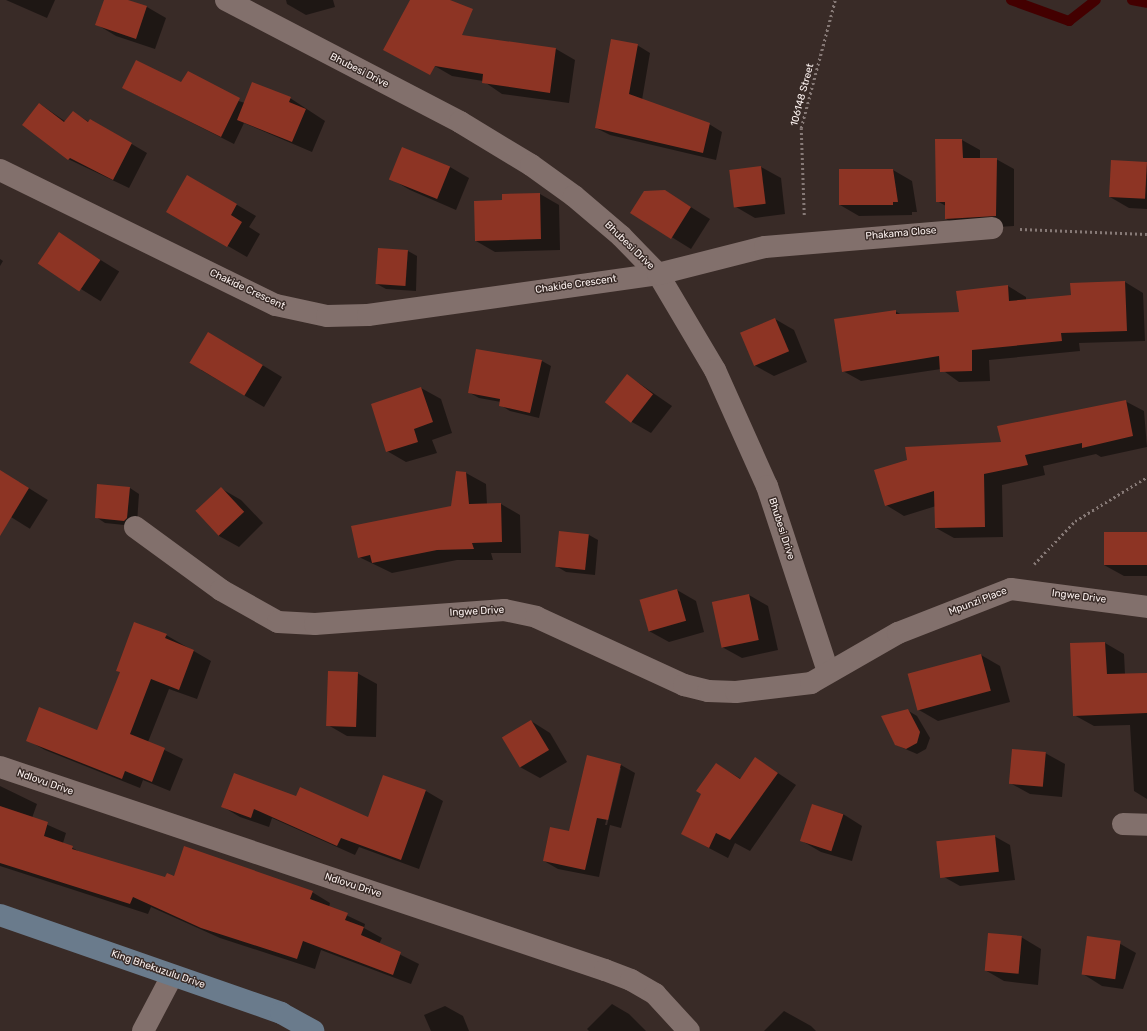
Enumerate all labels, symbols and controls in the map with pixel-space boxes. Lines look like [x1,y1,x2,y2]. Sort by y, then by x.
street label: Bhubesi Drive [328,51,390,91]
street label: 106148 Street [789,62,817,128]
street label: Bhubesi Drive [602,219,656,273]
street label: Phakama Close [865,225,937,243]
street label: Chakide Crescent [207,267,287,313]
street label: Chakide Crescent [535,273,617,297]
street label: Bhubesi Drive [765,497,797,561]
street label: Mpunzi Place [947,585,1009,619]
street label: Ingwe Drive [1051,588,1107,606]
street label: Ingwe Drive [449,605,505,619]
street label: Ndlovu Drive [15,768,75,798]
street label: Ndlovu Drive [323,871,383,901]
street label: King Bhekuzulu Drive [109,948,207,992]

